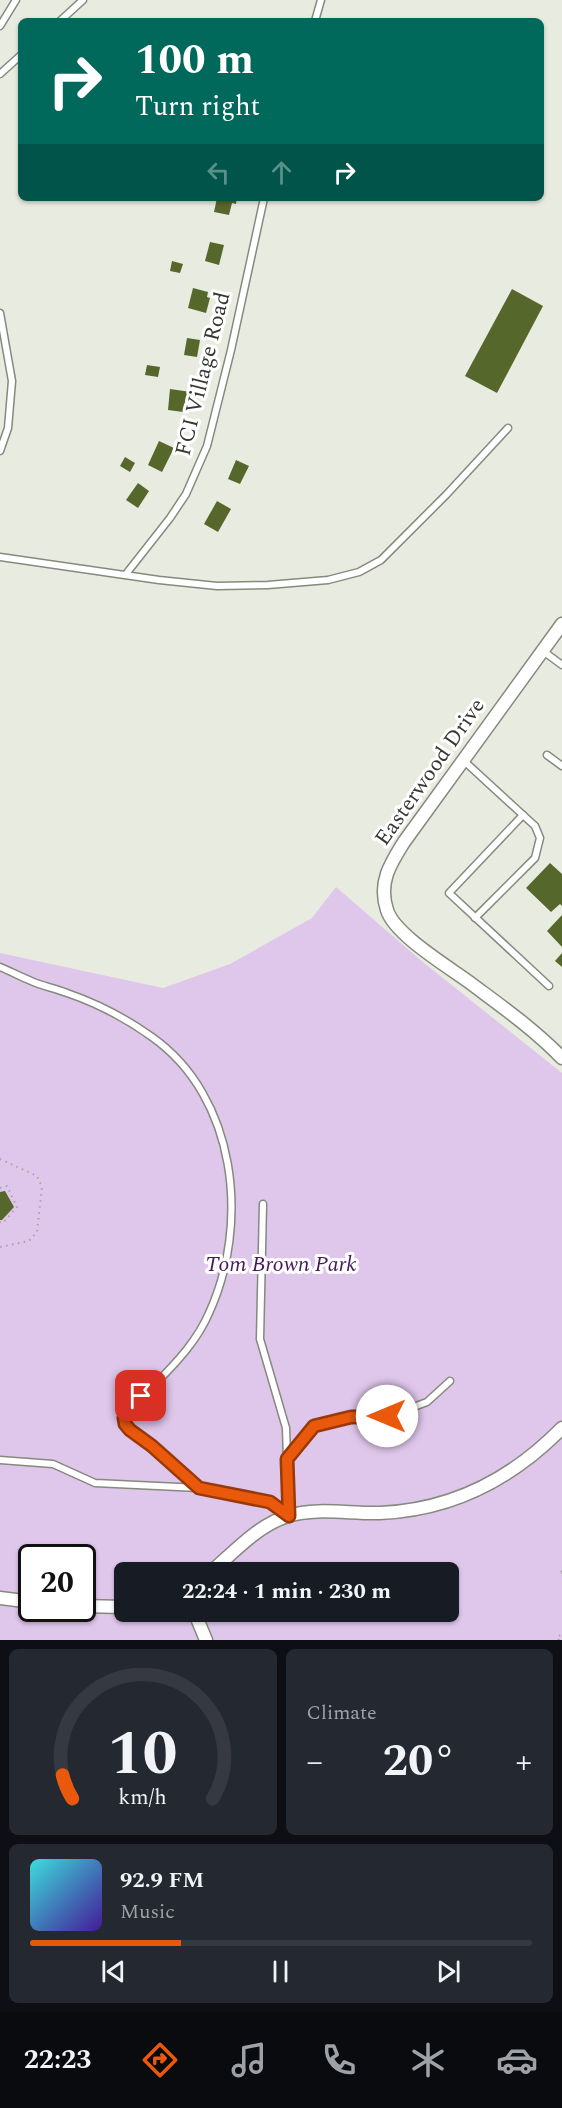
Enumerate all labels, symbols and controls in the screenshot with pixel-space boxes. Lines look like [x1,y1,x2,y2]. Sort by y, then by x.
text: 100 m [135,29,254,92]
icon: right [36,42,114,120]
text: Turn right [135,86,260,128]
icon: left [202,156,235,189]
icon: ahead [265,156,298,189]
icon: right [328,156,361,189]
street label: FCI Village Road [167,289,239,459]
street label: Easterwood Drive [367,691,493,853]
park label: Tom Brown Park [205,1248,357,1281]
pin [115,1370,166,1421]
icon: arrive [124,1379,157,1412]
position arrow [355,1384,419,1448]
speed limit sign: 20 [18,1544,96,1622]
text: 22:24 · 1 min · 230 m [182,1575,391,1608]
text: Climate [307,1698,377,1728]
text: 10 [108,1707,178,1802]
text: 20° [383,1727,456,1796]
text: − [307,1737,323,1787]
text: + [516,1737,532,1787]
text: km/h [119,1781,167,1814]
text: 92.9 FM [120,1864,204,1897]
text: Music [120,1897,175,1927]
icon: previous [97,1955,130,1988]
icon: pause [264,1955,297,1988]
icon: next [432,1955,465,1988]
text: 22:23 [24,2039,92,2081]
icon: directions [139,2039,181,2081]
icon: music [228,2039,270,2081]
icon: phone [318,2039,360,2081]
icon: climate [407,2039,449,2081]
icon: car [496,2039,538,2081]

